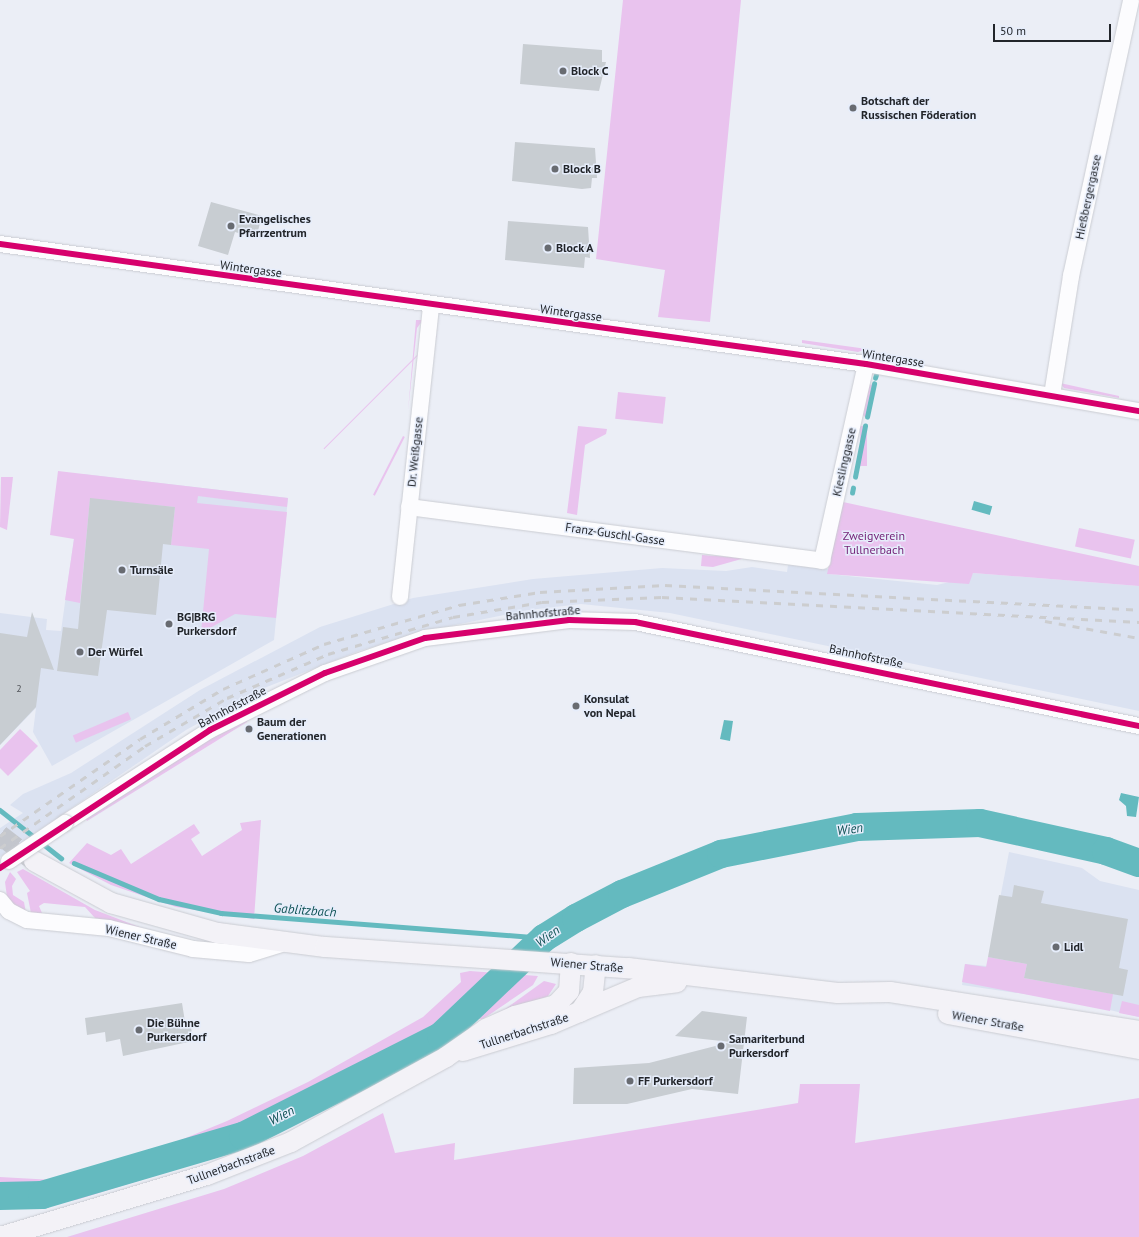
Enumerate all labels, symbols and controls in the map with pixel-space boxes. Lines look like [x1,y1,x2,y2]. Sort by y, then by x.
scale bar [995,16,1113,42]
text: 50 m [1000,23,1026,38]
place label: Block C [571,64,609,78]
marker: Block C [558,66,568,76]
place label: Botschaft der Russischen Föderation [861,94,976,122]
marker: Botschaft der Russischen Föderation [848,103,858,113]
street label: Hießbergergasse [1072,153,1104,241]
place label: Block B [563,162,601,176]
marker: Block B [550,164,560,174]
place label: Evangelisches Pfarrzentrum [239,212,311,240]
marker: Evangelisches Pfarrzentrum [226,221,236,231]
place label: Block A [556,241,594,255]
marker: Block A [543,243,553,253]
street label: Wintergasse [219,258,283,280]
street label: Wintergasse [539,302,603,324]
street label: Wintergasse [861,346,925,370]
street label: Dr. Weißgasse [404,416,426,488]
street label: Kieslinggasse [829,426,859,498]
street label: Franz-Guschl-Gasse [564,520,666,548]
park label: Zweigverein Tullnerbach [843,529,905,557]
place label: Turnsäle [130,563,173,577]
marker: Turnsäle [117,565,127,575]
street label: Bahnhofstraße [505,603,581,623]
place label: BG|BRG Purkersdorf [177,610,236,638]
marker: BG|BRG Purkersdorf [164,619,174,629]
street label: Bahnhofstraße [828,641,904,671]
place label: Der Würfel [88,645,143,659]
marker: Der Würfel [75,647,85,657]
house number: 2 [16,683,22,695]
street label: Bahnhofstraße [195,683,269,731]
place label: Konsulat von Nepal [584,692,636,720]
marker: Konsulat von Nepal [571,701,581,711]
place label: Baum der Generationen [257,715,326,743]
marker: Baum der Generationen [244,724,254,734]
water label: Wien [836,820,864,840]
water label: Gablitzbach [273,901,337,921]
street label: Wiener Straße [104,922,178,952]
water label: Wien [533,923,563,951]
place label: Lidl [1064,940,1083,954]
marker: Lidl [1051,942,1061,952]
street label: Wiener Straße [550,955,624,975]
street label: Wiener Straße [951,1008,1025,1034]
street label: Tullnerbachstraße [478,1010,570,1052]
place label: Die Bühne Purkersdorf [147,1016,206,1044]
marker: Die Bühne Purkersdorf [134,1025,144,1035]
place label: Samariterbund Purkersdorf [729,1032,805,1060]
marker: Samariterbund Purkersdorf [716,1041,726,1051]
place label: FF Purkersdorf [638,1074,713,1088]
marker: FF Purkersdorf [625,1076,635,1086]
water label: Wien [267,1103,297,1129]
street label: Tullnerbachstraße [185,1142,277,1188]

